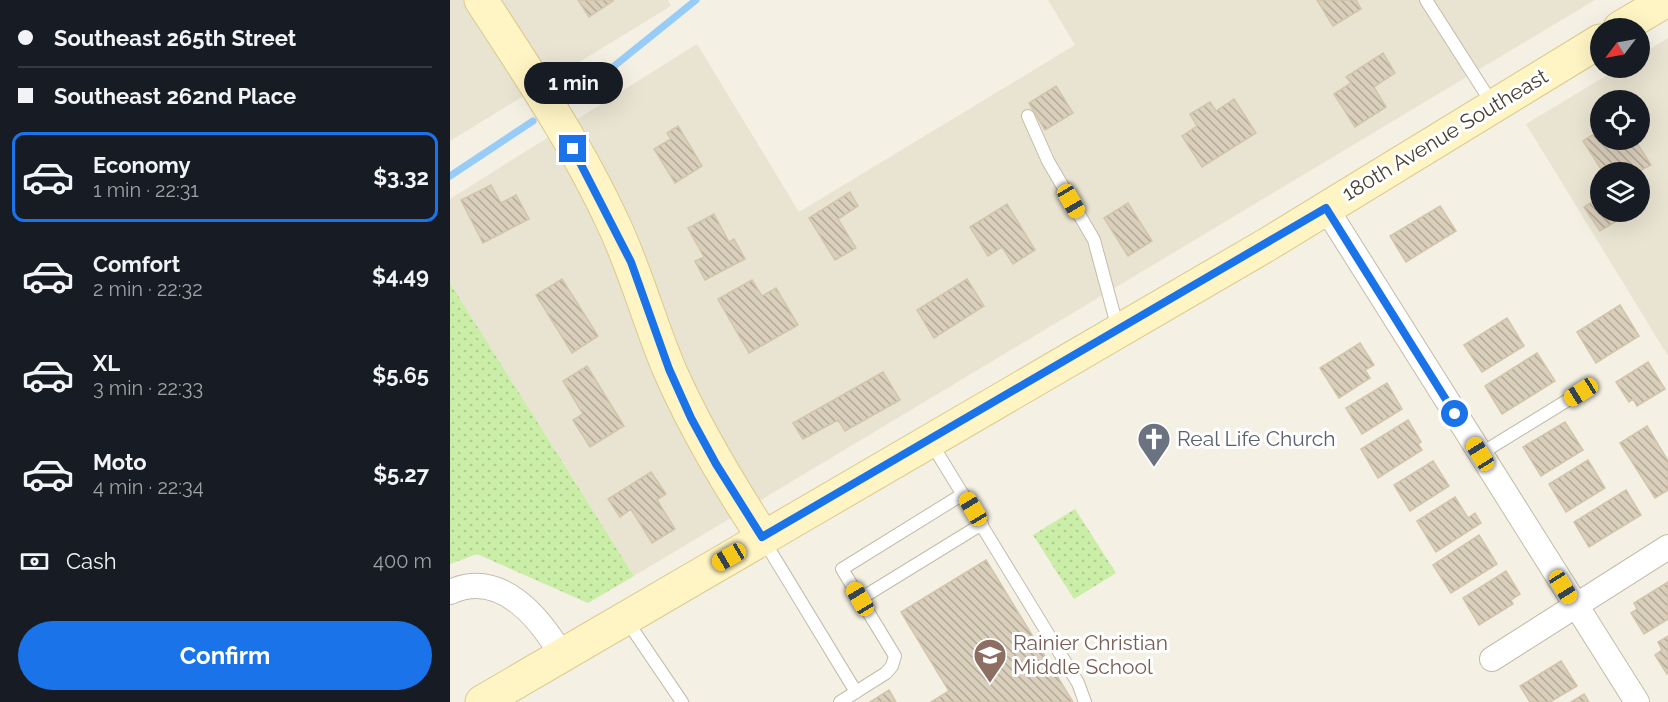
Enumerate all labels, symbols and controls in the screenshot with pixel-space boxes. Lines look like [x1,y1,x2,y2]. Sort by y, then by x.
north arrow [1590,18,1650,78]
map controls [1590,18,1650,222]
text: Southeast 265th Street [54,25,296,51]
callout: 1 min [524,62,622,104]
street label: 180th Avenue Southeast [1337,63,1552,206]
text: 1 min [548,71,599,95]
text: Southeast 262nd Place [54,83,296,109]
button: locate [1590,90,1650,150]
route end [559,135,586,162]
icon: car [21,150,75,204]
text: Economy [93,152,191,178]
button: layers [1590,162,1650,222]
text: $3.32 [373,164,429,190]
text: 1 min · 22:31 [93,178,199,202]
car [1054,181,1088,221]
icon: car [21,249,75,303]
text: Comfort [93,251,180,277]
text: $4.49 [372,263,429,289]
text: 2 min · 22:32 [93,277,203,301]
icon: car [21,348,75,402]
text: XL [93,350,120,376]
text: $5.65 [372,362,429,388]
car [1561,375,1601,409]
text: 3 min · 22:33 [93,376,203,400]
route start [1441,400,1468,427]
church icon: Real Life Church [1136,421,1172,468]
place label: Real Life Church [1177,426,1336,451]
car [1463,434,1497,474]
icon: car [21,447,75,501]
text: Moto [93,449,147,475]
text: $5.27 [373,461,429,487]
text: 4 min · 22:34 [93,475,204,499]
car [956,489,990,529]
car [709,540,749,574]
icon: cash [18,545,51,578]
text: Cash [66,548,117,574]
text: 400 m [373,549,432,573]
car [1546,567,1580,607]
car [843,579,877,619]
button: Confirm [18,621,432,690]
place label: Rainier Christian Middle School [1013,630,1168,679]
school or university icon: Rainier Christian Middle School [972,637,1008,684]

